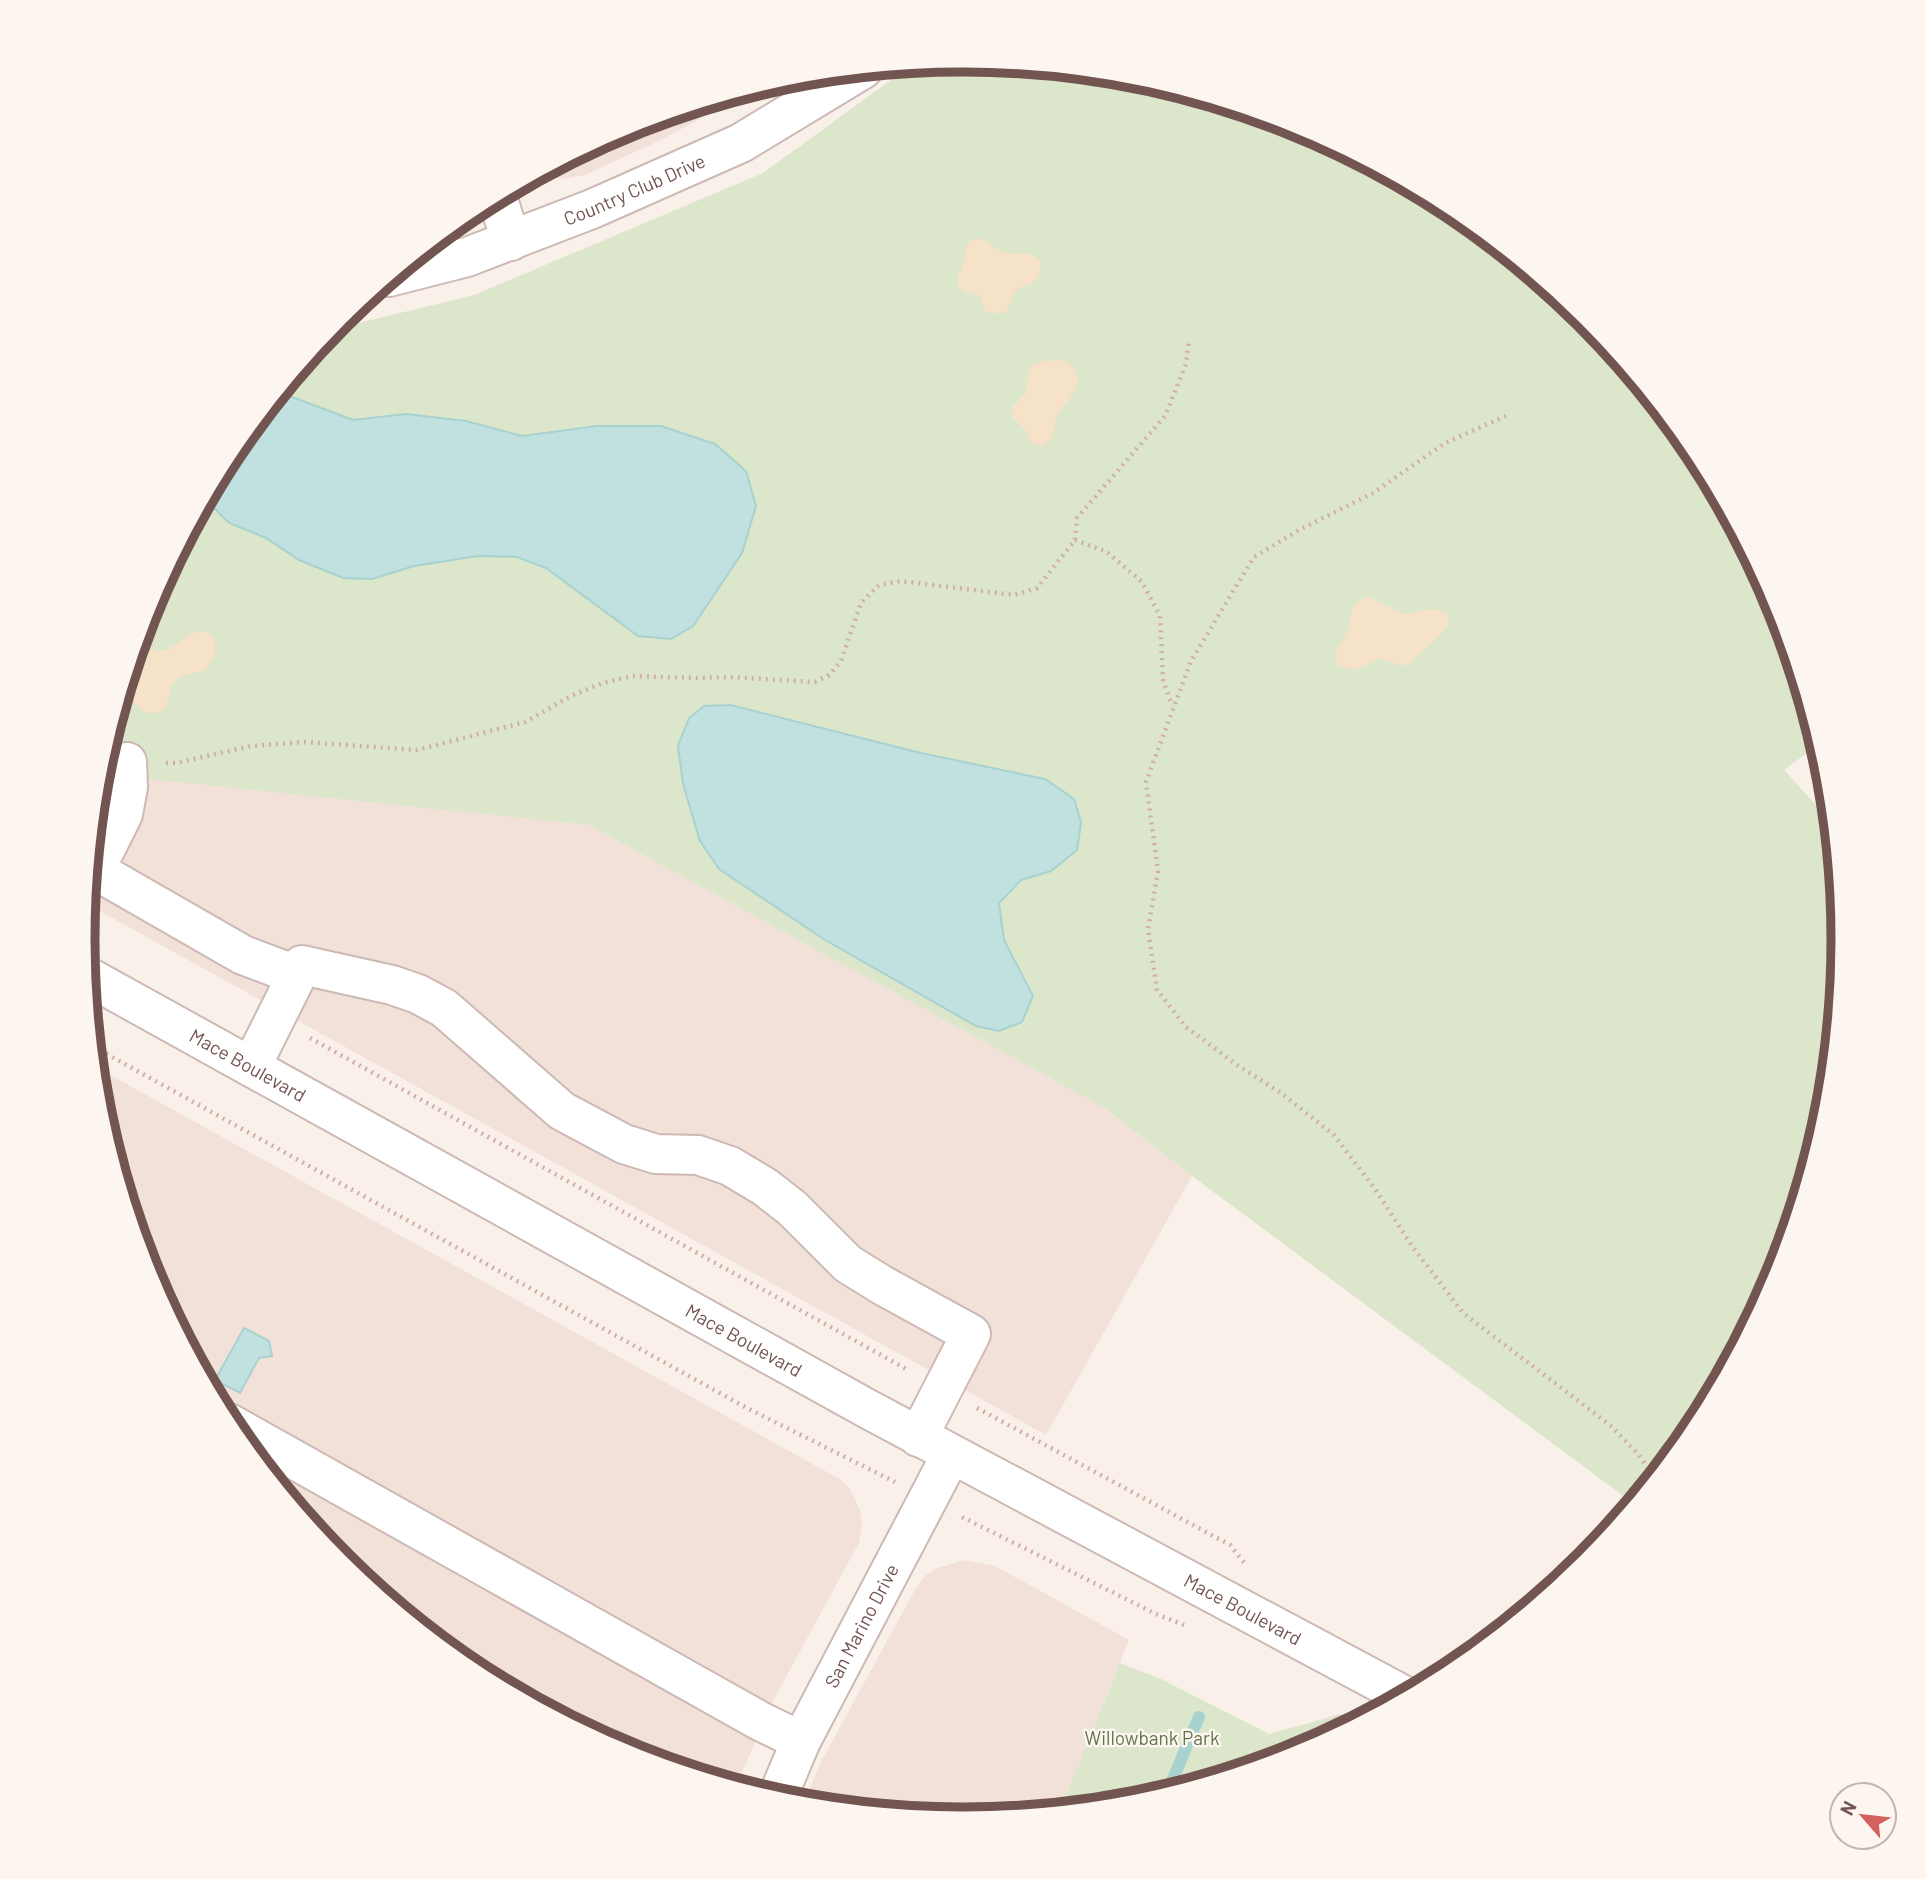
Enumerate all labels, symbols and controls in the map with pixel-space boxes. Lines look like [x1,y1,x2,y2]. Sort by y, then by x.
street label: Country Club Drive [560,148,709,230]
street label: Mace Boulevard [186,1023,310,1106]
street label: Mace Boulevard [682,1298,806,1381]
street label: San Marino Drive [819,1560,903,1691]
street label: Mace Boulevard [1180,1568,1306,1650]
park label: Willowbank Park [1085,1726,1219,1749]
north arrow [1828,1781,1898,1851]
text: N [1834,1797,1861,1819]

